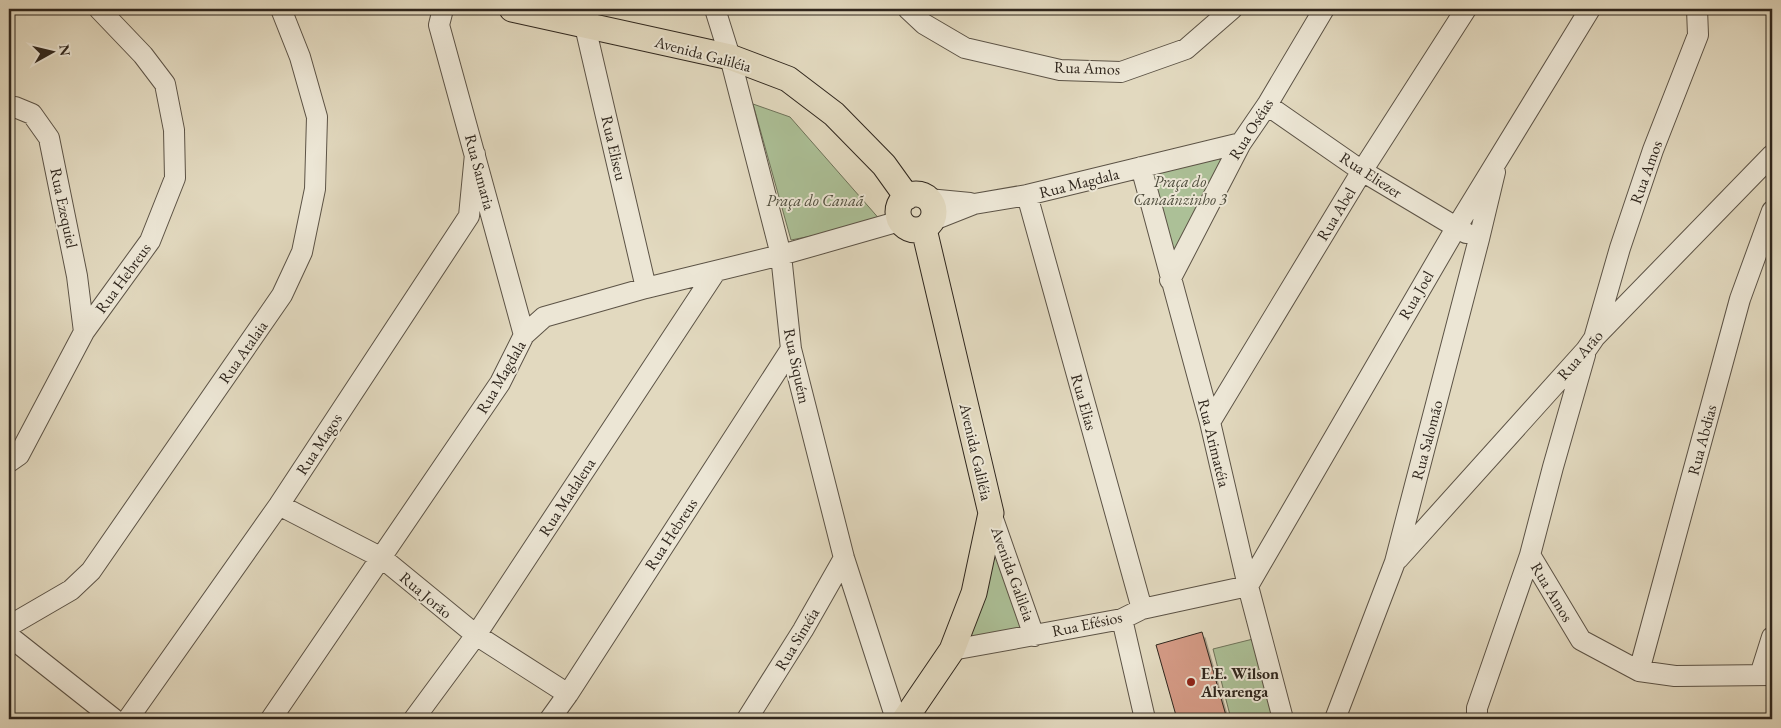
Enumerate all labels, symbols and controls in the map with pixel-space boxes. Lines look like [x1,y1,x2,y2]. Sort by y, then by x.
north arrow [28,28,78,78]
street label: Avenida Galiléia [651,31,754,77]
text: N [55,43,75,58]
street label: Rua Amos [1054,56,1120,80]
street label: Rua Oséias [1224,94,1278,164]
street label: Rua Eliseu [596,113,632,183]
street label: Rua Samaria [460,132,500,213]
street label: Rua Amos [1625,137,1667,207]
street label: Rua Eliezer [1336,147,1407,203]
street label: Rua Magdala [1037,163,1122,203]
street label: Rua Ezequiel [45,166,83,250]
park label: Praça do Canaãnzinho 3 [1133,171,1227,210]
street label: Rua Abel [1312,183,1360,245]
park label: Praça do Canaã [766,190,864,211]
street label: Rua Hebreus [90,239,156,317]
street label: Rua Joel [1394,267,1438,323]
street label: Rua Atalaia [214,316,273,388]
street label: Rua Arão [1552,325,1608,385]
street label: Rua Siquém [779,327,815,406]
street label: Rua Magdala [472,336,531,418]
street label: Rua Elias [1066,371,1102,433]
street label: Rua Arimatéia [1193,397,1235,490]
street label: Rua Salomão [1406,398,1448,482]
street label: Avenida Galiléia [954,400,998,503]
street label: Rua Abdias [1682,402,1722,478]
street label: Rua Magos [291,409,347,479]
street label: Rua Madalena [534,453,600,540]
street label: Rua Hebreus [640,494,702,574]
street label: Avenida Galileia [986,523,1040,625]
street label: Rua Amos [1526,558,1578,626]
street label: Rua Jorão [395,567,457,623]
street label: Rua Siméia [770,603,824,674]
street label: Rua Efésios [1050,606,1124,642]
place label: E.E. Wilson Alvarenga [1200,663,1279,702]
marker: E.E. Wilson Alvarenga [1185,676,1197,688]

